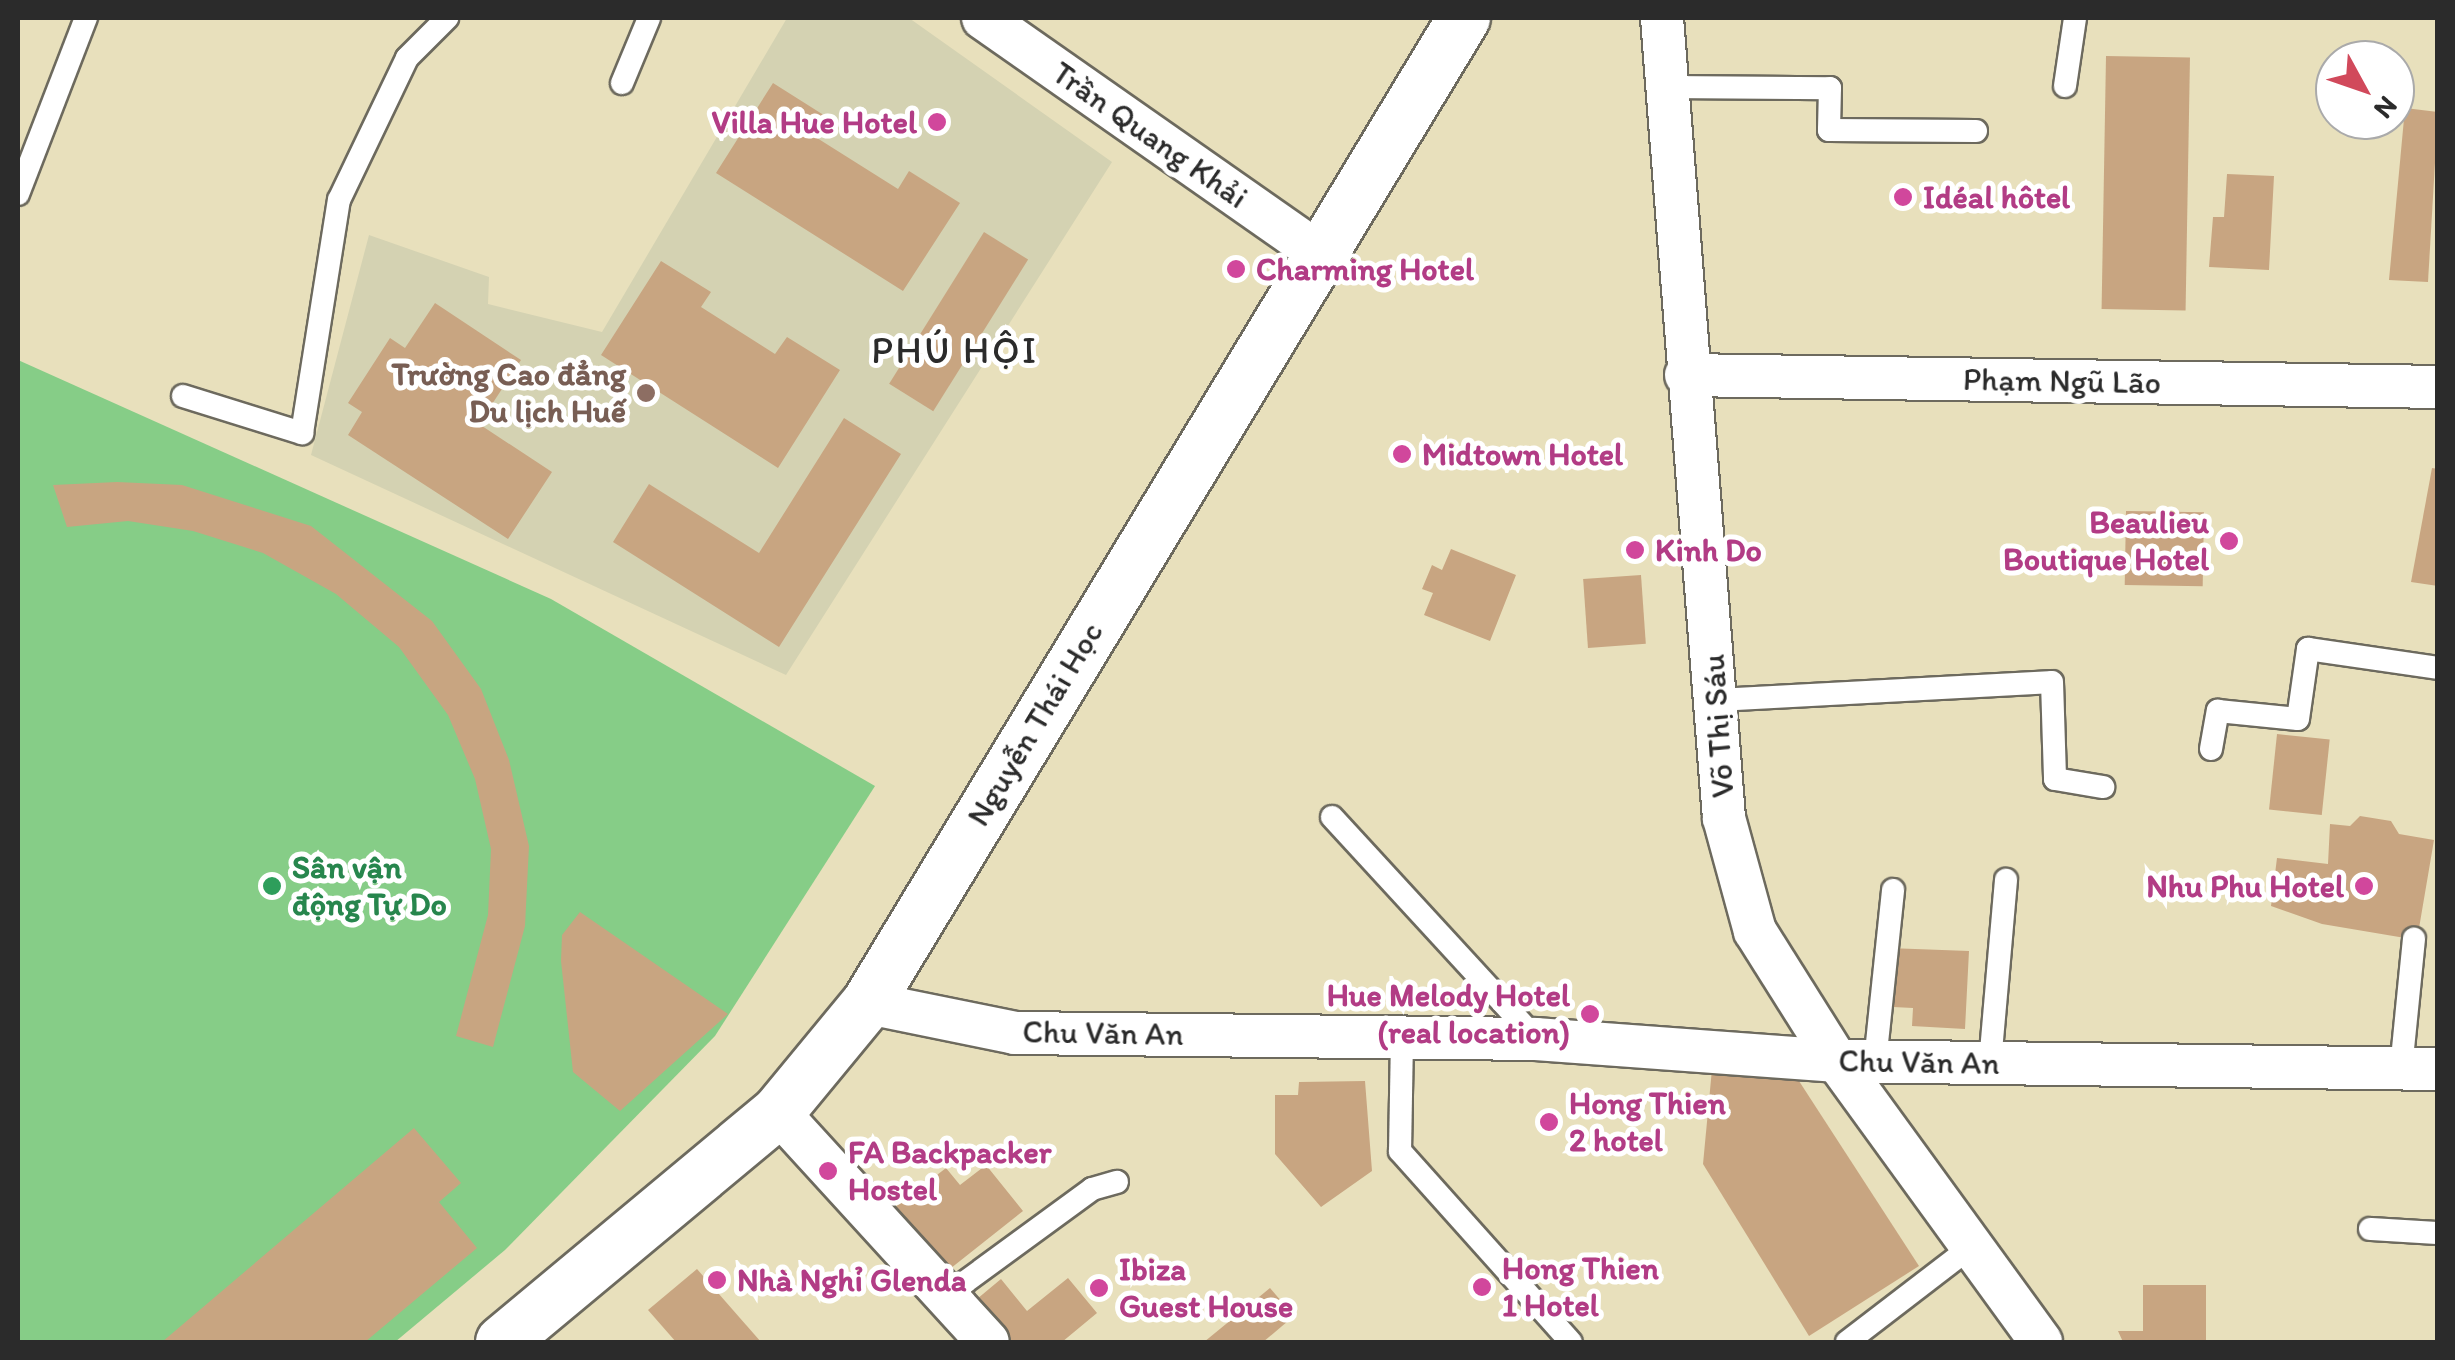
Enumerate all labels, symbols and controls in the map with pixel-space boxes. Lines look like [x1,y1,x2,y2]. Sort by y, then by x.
north arrow [2315,40,2415,140]
street label: Trần Quang Khải [1044,53,1256,217]
text: N [2367,90,2406,126]
place label: Villa Hue Hotel [712,103,917,141]
marker: Villa Hue Hotel [926,111,948,133]
place label: Idéal hôtel [1923,178,2071,216]
marker: Idéal hôtel [1892,186,1914,208]
place label: Charming Hotel [1256,250,1474,288]
marker: Charming Hotel [1225,258,1247,280]
district label: PHÚ HỘI [871,328,1039,374]
place label: Trường Cao đẳng Du lịch Huế [391,356,626,431]
street label: Phạm Ngũ Lão [1962,360,2162,402]
marker: Trường Cao đẳng Du lịch Huế [635,382,657,404]
place label: Midtown Hotel [1422,435,1623,473]
marker: Midtown Hotel [1391,443,1413,465]
place label: Beaulieu Boutique Hotel [2003,504,2209,579]
marker: Beaulieu Boutique Hotel [2218,530,2240,552]
place label: Kinh Do [1655,531,1763,569]
marker: Kinh Do [1624,539,1646,561]
street label: Nguyễn Thái Học [959,615,1111,833]
street label: Võ Thị Sáu [1694,653,1742,799]
place label: Sân vận động Tự Do [292,849,447,924]
place label: Nhu Phu Hotel [2145,867,2344,905]
marker: Sân vận động Tự Do [261,875,283,897]
marker: Nhu Phu Hotel [2353,875,2375,897]
place label: Hue Melody Hotel (real location) [1328,977,1570,1052]
marker: Hue Melody Hotel (real location) [1579,1003,1601,1025]
street label: Chu Văn An [1022,1012,1184,1054]
street label: Chu Văn An [1838,1041,2000,1083]
place label: Hong Thien 2 hotel [1569,1085,1725,1160]
marker: Hong Thien 2 hotel [1538,1111,1560,1133]
place label: FA Backpacker Hostel [848,1134,1052,1209]
marker: FA Backpacker Hostel [817,1160,839,1182]
place label: Hong Thien 1 Hotel [1502,1250,1658,1325]
place label: Ibiza Guest House [1119,1251,1293,1326]
place label: Nhà Nghỉ Glenda [737,1261,966,1299]
marker: Nhà Nghỉ Glenda [706,1269,728,1291]
marker: Hong Thien 1 Hotel [1471,1276,1493,1298]
marker: Ibiza Guest House [1088,1277,1110,1299]

